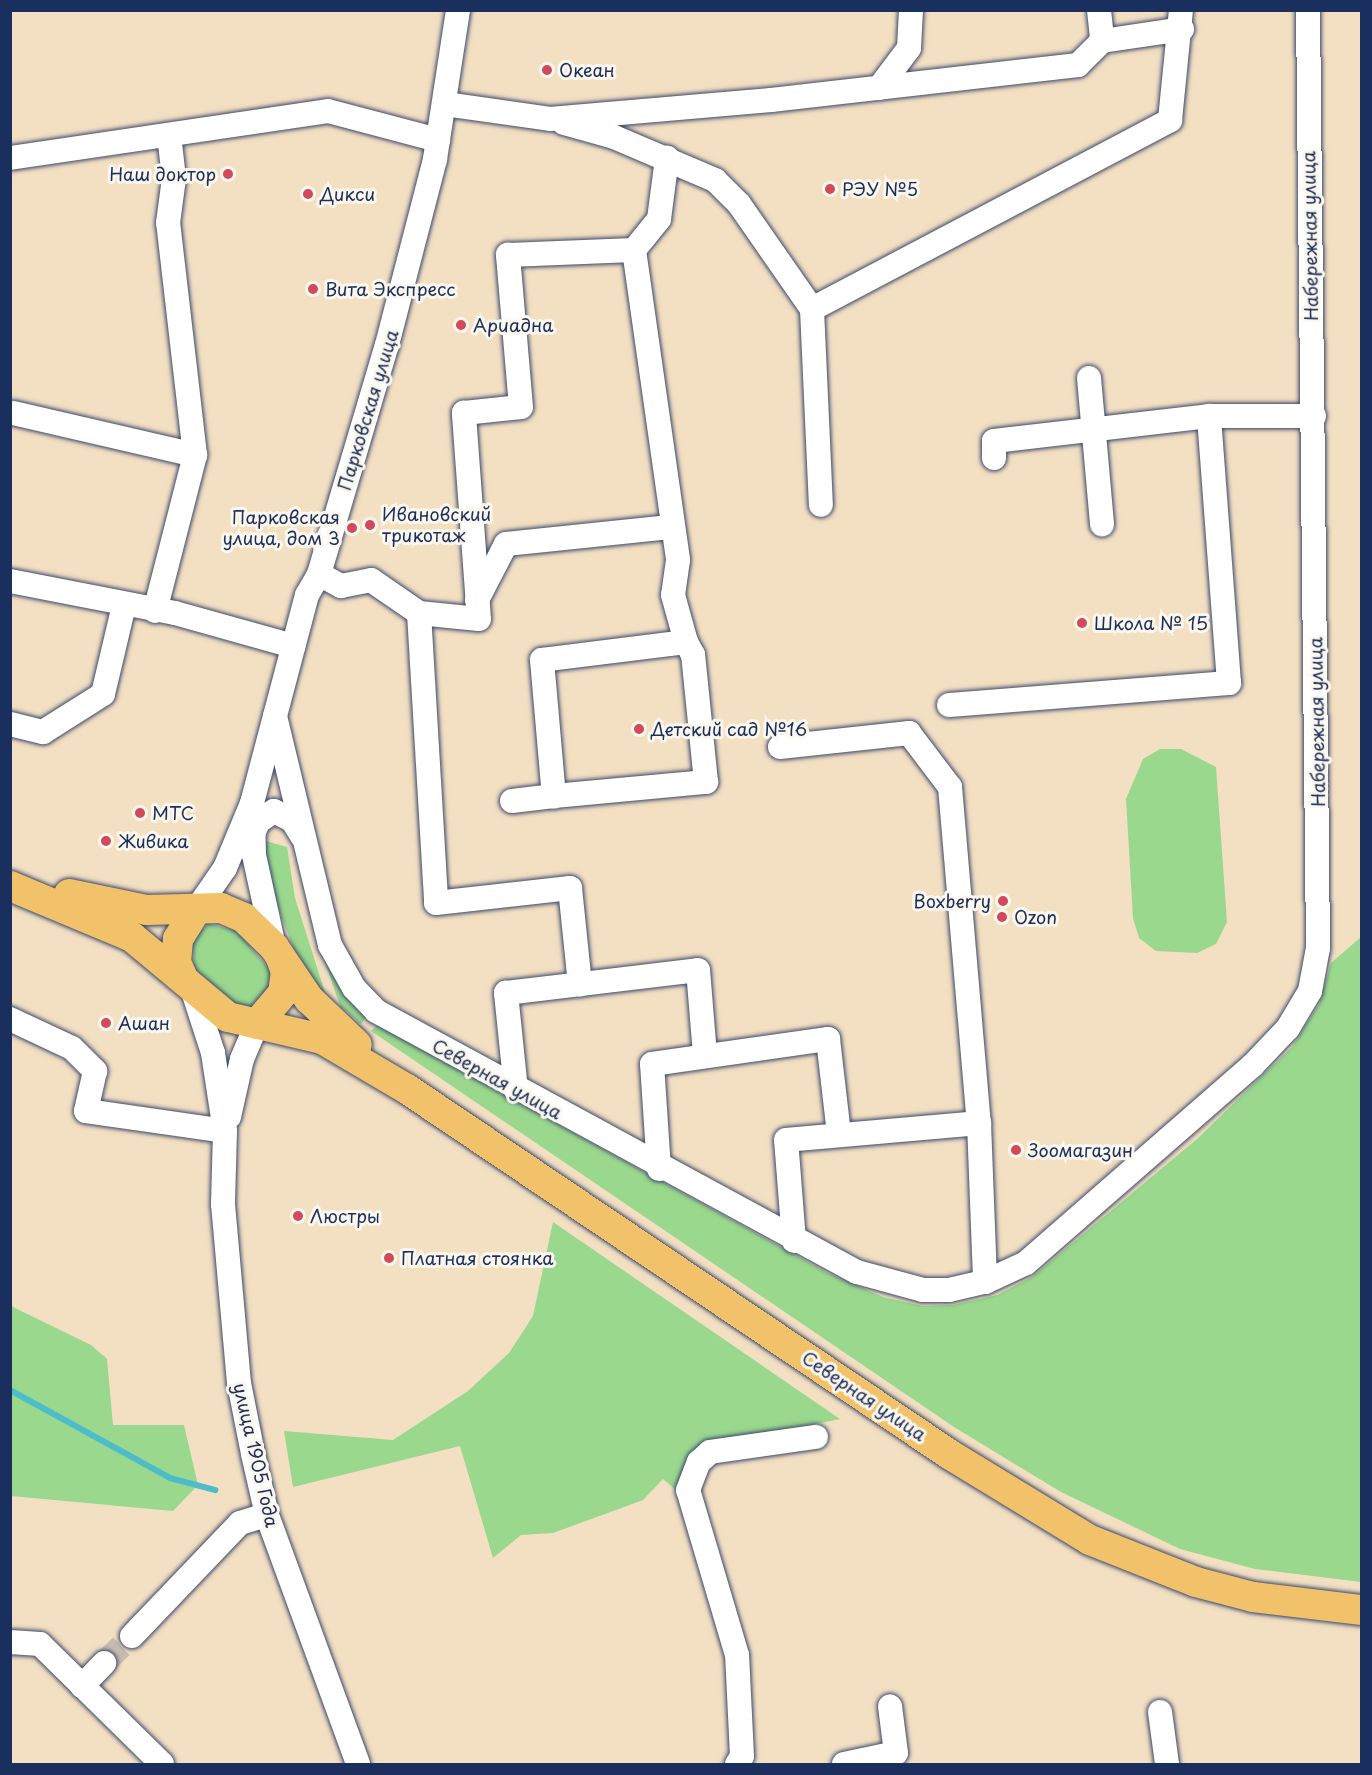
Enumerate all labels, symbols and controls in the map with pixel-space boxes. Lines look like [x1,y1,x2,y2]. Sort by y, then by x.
place label: Океан [559,59,615,81]
marker: Океан [540,63,554,77]
street label: Набережная улица [1298,150,1322,322]
place label: Наш доктор [109,163,216,185]
marker: Наш доктор [221,167,235,181]
place label: РЭУ №5 [842,178,918,200]
marker: РЭУ №5 [823,182,837,196]
place label: Дикси [320,183,375,205]
marker: Дикси [301,187,315,201]
place label: Вита Экспресс [325,278,456,300]
marker: Вита Экспресс [306,282,320,296]
place label: Ариадна [473,314,553,336]
marker: Ариадна [454,318,468,332]
street label: Парковская улица [333,326,403,494]
place label: Ивановский трикотаж [382,504,491,546]
place label: Парковская улица, дом 3 [222,507,340,550]
marker: Ивановский трикотаж [363,518,377,532]
marker: Парковская улица, дом 3 [345,521,359,535]
place label: Школа № 15 [1094,612,1208,634]
marker: Школа № 15 [1075,616,1089,630]
street label: Набережная улица [1305,636,1329,808]
place label: Детский сад №16 [651,718,809,740]
marker: Детский сад №16 [632,722,646,736]
place label: МТС [152,802,194,824]
marker: МТС [133,806,147,820]
place label: Живика [118,830,189,852]
marker: Живика [99,834,113,848]
place label: Boxberry [913,890,991,912]
marker: Boxberry [996,894,1010,908]
place label: Ozon [1014,906,1057,928]
marker: Ozon [995,910,1009,924]
place label: Ашан [118,1012,170,1034]
marker: Ашан [99,1016,113,1030]
street label: Северная улица [428,1034,566,1124]
place label: Зоомагазин [1028,1139,1133,1161]
marker: Зоомагазин [1009,1143,1023,1157]
place label: Люстры [310,1205,380,1227]
marker: Люстры [291,1209,305,1223]
place label: Платная стоянка [401,1247,554,1269]
marker: Платная стоянка [382,1251,396,1265]
street label: Северная улица [798,1346,930,1446]
street label: улица 1905 Года [229,1381,283,1529]

